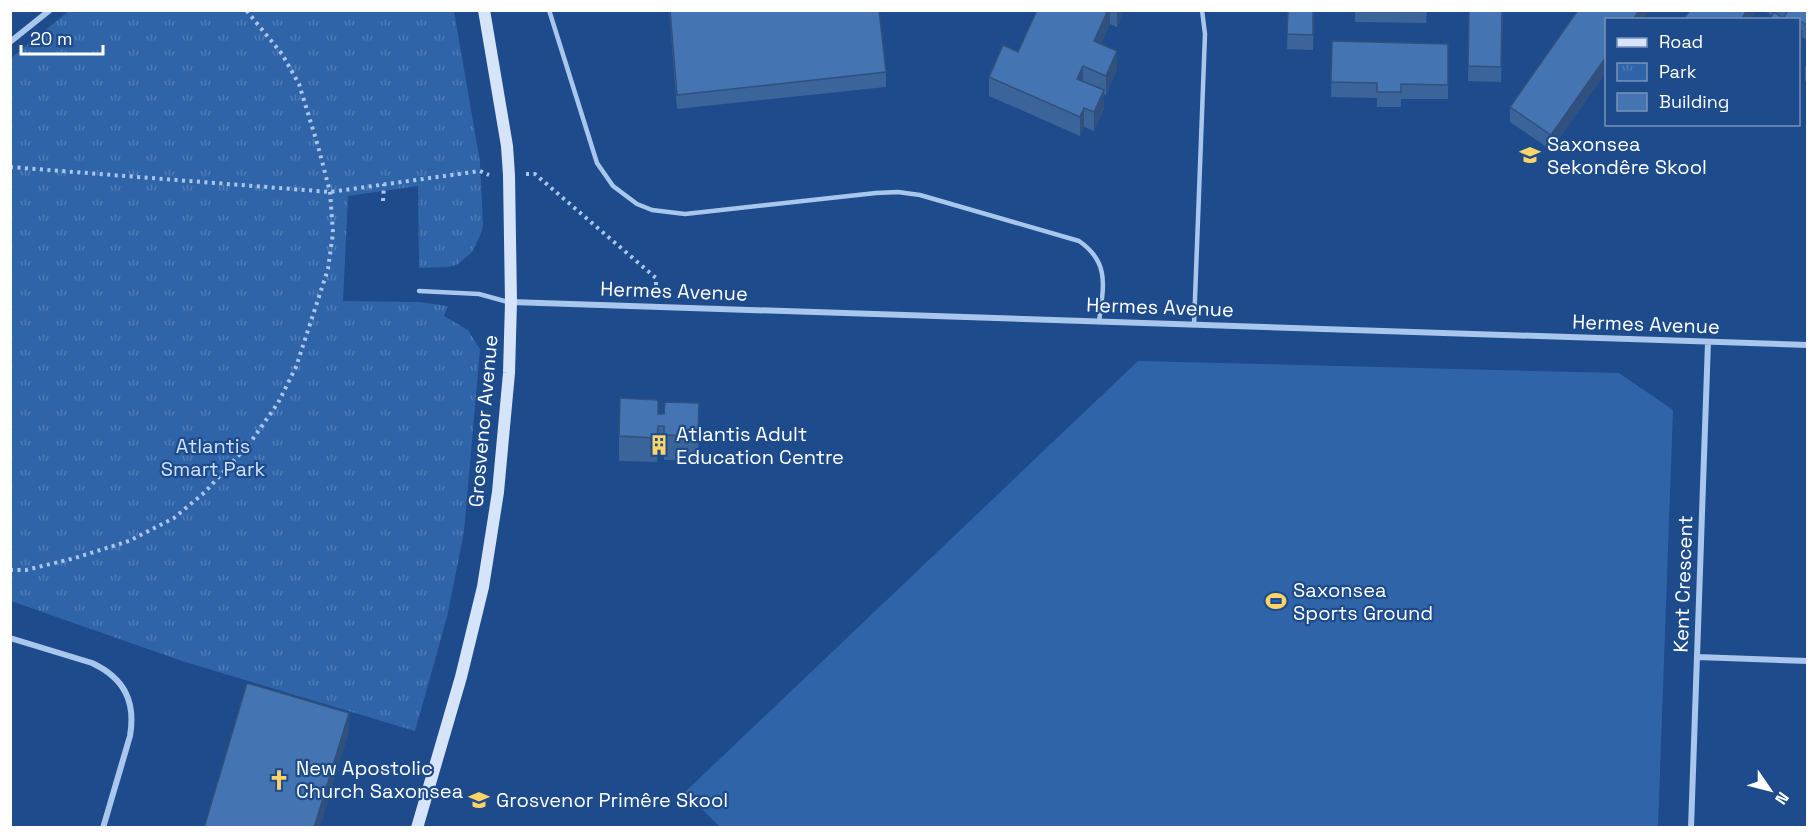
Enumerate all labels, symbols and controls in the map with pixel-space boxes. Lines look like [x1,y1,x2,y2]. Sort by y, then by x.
scale bar [21,18,104,56]
legend [1605,18,1800,126]
text: 20 m [30,27,73,50]
text: Road [1659,30,1703,53]
text: Park [1659,60,1697,83]
text: Building [1659,90,1729,113]
place label: Saxonsea Sekondêre Skool [1547,131,1707,180]
school or university icon: Saxonsea Sekondêre Skool [1518,143,1542,167]
street label: Hermes Avenue [600,275,748,307]
street label: Hermes Avenue [1086,291,1234,323]
street label: Hermes Avenue [1572,308,1720,340]
street label: Grosvenor Avenue [463,334,503,508]
place label: Atlantis Adult Education Centre [676,421,844,470]
park label: Atlantis Smart Park [161,433,265,482]
building icon: Atlantis Adult Education Centre [647,433,671,457]
street label: Kent Crescent [1668,515,1698,653]
place label: Saxonsea Sports Ground [1293,577,1433,626]
sports icon: Saxonsea Sports Ground [1264,589,1288,613]
place label: New Apostolic Church Saxonsea [296,755,463,804]
north arrow [1740,760,1800,820]
church icon: New Apostolic Church Saxonsea [267,768,291,792]
place label: Grosvenor Primêre Skool [496,787,728,813]
school or university icon: Grosvenor Primêre Skool [467,788,491,812]
text: N [1770,788,1794,809]

